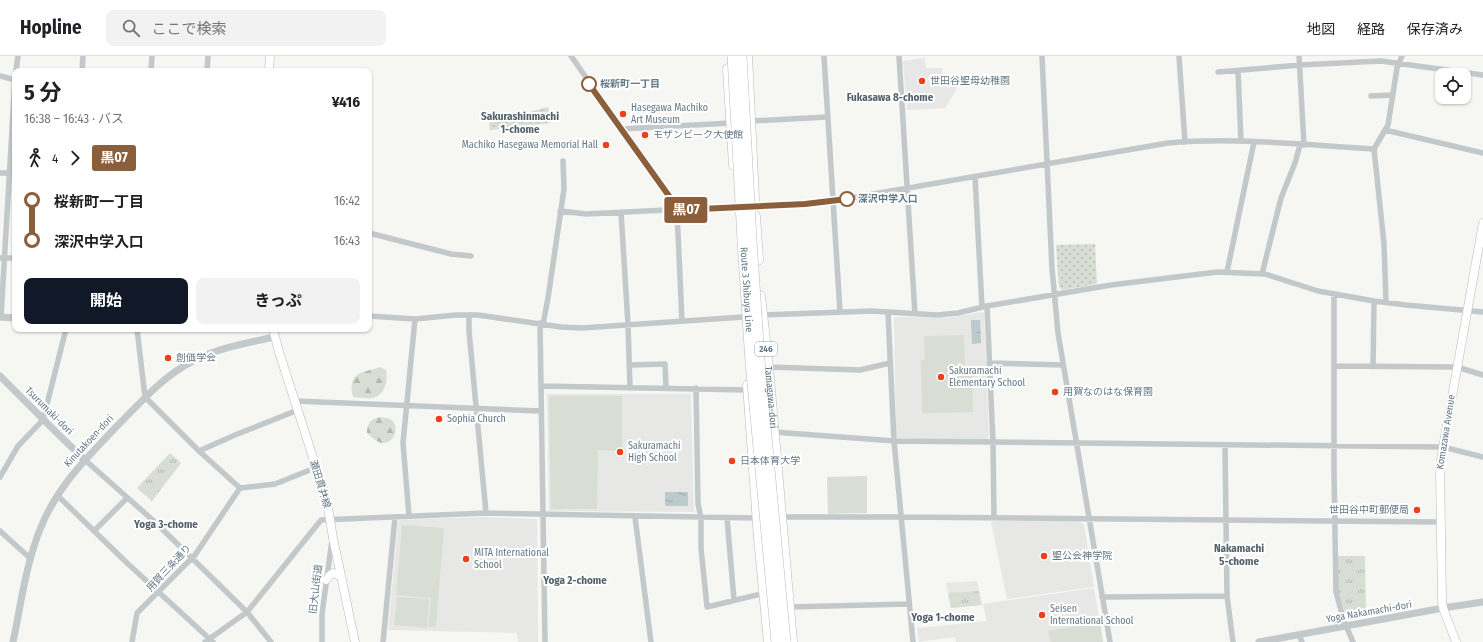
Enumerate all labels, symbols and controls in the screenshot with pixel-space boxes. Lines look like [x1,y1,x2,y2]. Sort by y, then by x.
search box [106,10,386,46]
text: Hopline [20,16,82,39]
icon: search [120,17,142,39]
text: ここで検索 [152,20,227,38]
text: 地図 [1307,21,1335,38]
text: 経路 [1357,21,1385,38]
text: 保存済み [1407,21,1463,38]
map controls [1435,68,1471,104]
button: locate [1435,68,1471,104]
place label: 世田谷聖母幼稚園 [930,75,1010,87]
marker: 桜新町一丁目 [581,76,597,92]
marker: 世田谷聖母幼稚園 [917,76,927,86]
place label: 桜新町一丁目 [600,78,660,90]
text: 5 分 [24,79,61,106]
district label: Fukasawa 8-chome [847,91,934,104]
text: ¥416 [332,93,360,111]
place label: Hasegawa Machiko Art Museum [631,102,708,126]
marker: Hasegawa Machiko Art Museum [618,109,628,119]
district label: Sakurashinmachi 1-chome [481,110,559,136]
text: 16:38 – 16:43 · バス [24,111,124,126]
place label: モザンビーク大使館 [653,129,743,141]
marker: モザンビーク大使館 [640,130,650,140]
place label: Machiko Hasegawa Memorial Hall [462,139,598,151]
marker: Machiko Hasegawa Memorial Hall [601,140,611,150]
icon: walk [24,147,46,169]
icon: forward [64,147,86,169]
text: 黒07 [100,149,128,166]
text: 4 [52,151,58,166]
marker: 深沢中学入口 [839,191,855,207]
text: 桜新町一丁目 [54,193,144,211]
text: 16:42 [334,193,360,208]
place label: 深沢中学入口 [858,193,918,205]
line badge: 黒07 [663,197,709,223]
text: 黒07 [672,201,700,218]
text: 深沢中学入口 [54,233,144,251]
text: 16:43 [334,233,360,248]
street label: Route 3 Shibuya Line [737,247,755,333]
button: 開始 [24,278,188,324]
button: きっぷ [196,278,360,324]
road number: 246 [755,342,777,356]
place label: 創価学会 [176,352,216,364]
marker: 創価学会 [163,353,173,363]
place label: Sakuramachi Elementary School [949,365,1025,389]
street label: Tamagawa-dori [762,366,779,429]
marker: Sakuramachi Elementary School [936,372,946,382]
street label: Tsurumaki-dori [23,385,75,437]
place label: 用賀なのはな保育園 [1063,386,1153,398]
marker: 用賀なのはな保育園 [1050,387,1060,397]
street label: Komazawa Avenue [1434,394,1458,470]
street label: Kinutakoen-dori [62,412,116,470]
place label: Sophia Church [447,413,506,425]
marker: Sophia Church [434,414,444,424]
place label: Sakuramachi High School [628,440,680,464]
marker: Sakuramachi High School [615,447,625,457]
place label: 日本体育大学 [740,455,800,467]
marker: 日本体育大学 [727,456,737,466]
street label: 瀬田貫井線 [307,458,333,510]
place label: 世田谷中町郵便局 [1329,504,1409,516]
marker: 世田谷中町郵便局 [1412,505,1422,515]
district label: Yoga 3-chome [133,518,198,531]
street label: 用賀三条通り [144,542,194,594]
district label: Nakamachi 5-chome [1214,542,1264,568]
place label: MITA International School [474,547,549,571]
place label: 聖公会神学院 [1052,550,1112,562]
marker: 聖公会神学院 [1039,551,1049,561]
marker: MITA International School [461,554,471,564]
street label: 旧大山街道 [307,563,325,615]
district label: Yoga 2-chome [542,574,607,587]
street label: Yoga Nakamachi-dori [1325,599,1413,625]
place label: Seisen International School [1050,603,1134,627]
marker: Seisen International School [1037,610,1047,620]
district label: Yoga 1-chome [910,611,975,624]

